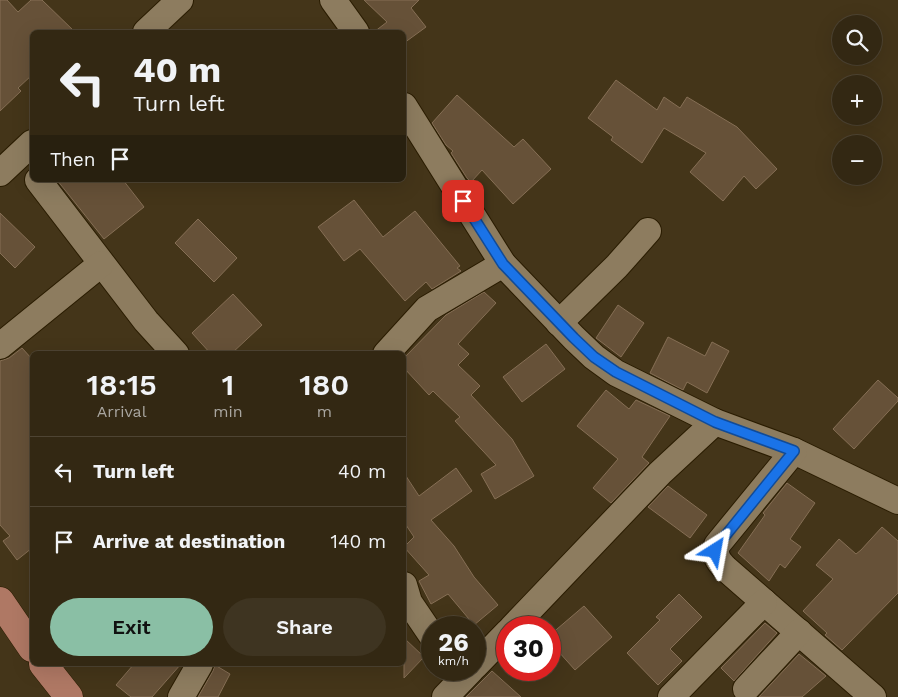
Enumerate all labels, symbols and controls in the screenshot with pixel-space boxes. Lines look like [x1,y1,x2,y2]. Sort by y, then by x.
map controls [832,15,882,185]
button: search [832,15,882,65]
text: 40 m [133,49,221,91]
icon: left [50,50,115,115]
button: + [832,75,882,125]
text: Turn left [133,91,225,116]
button: − [832,135,882,185]
icon: arrive [106,145,134,173]
text: Then [50,148,96,171]
pin [442,180,484,222]
icon: arrive [449,187,477,215]
text: 18:15 [87,367,157,402]
text: 1 [222,367,234,402]
text: 180 [299,367,349,402]
text: Arrival [97,402,147,421]
text: min [213,402,243,421]
text: m [317,402,332,421]
icon: left [50,458,78,486]
text: Turn left [93,460,174,483]
text: 40 m [338,460,386,483]
position arrow [688,524,740,576]
icon: arrive [50,528,78,556]
text: Arrive at destination [93,530,285,553]
text: 140 m [331,530,386,553]
button: Exit [50,598,213,656]
button: Share [223,598,386,656]
speed limit sign: 30 [496,616,561,681]
text: 26 [438,628,469,657]
text: km/h [438,654,469,668]

